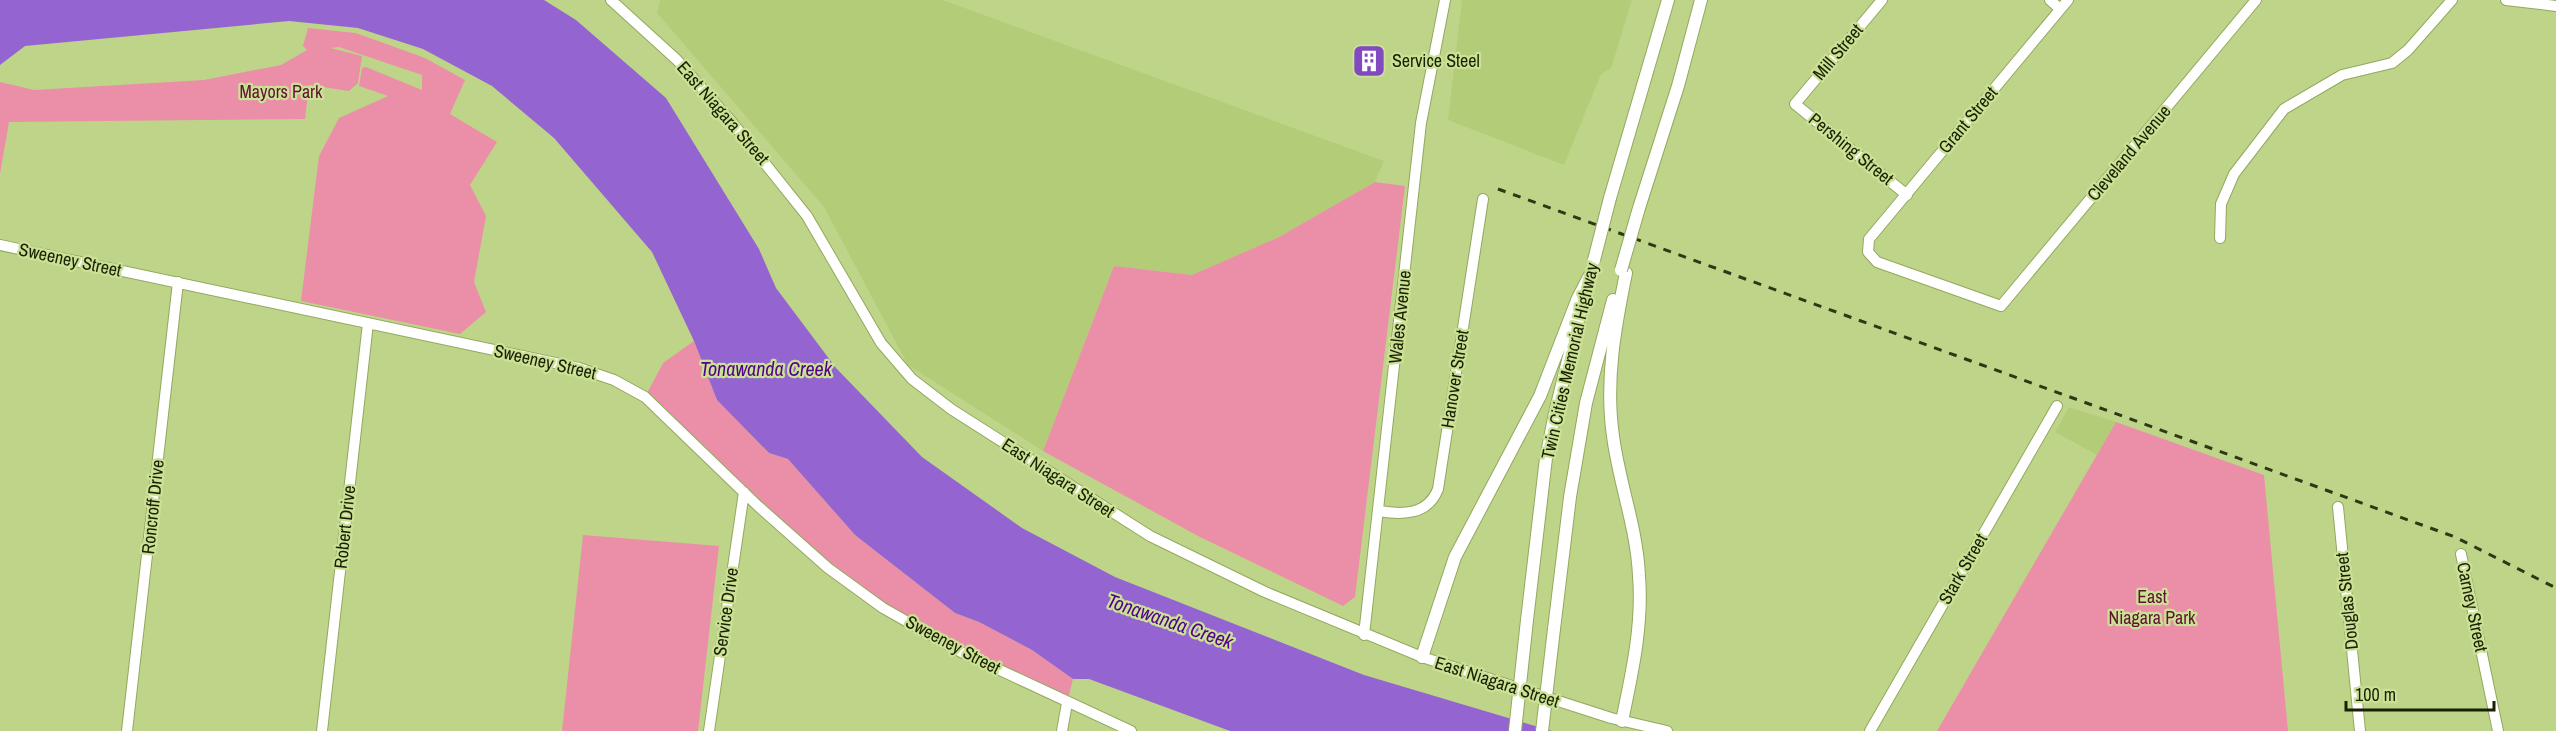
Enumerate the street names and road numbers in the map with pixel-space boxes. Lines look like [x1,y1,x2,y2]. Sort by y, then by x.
street label: Mill Street [1807,18,1869,85]
street label: East Niagara Street [671,56,775,170]
street label: Grant Street [1932,81,2003,159]
street label: Cleveland Avenue [2081,99,2176,206]
street label: Pershing Street [1804,107,1899,191]
street label: Sweeney Street [17,236,124,283]
street label: Twin Cities Memorial Highway [1535,260,1604,462]
street label: Wales Avenue [1382,269,1417,365]
street label: Hanover Street [1434,328,1475,430]
street label: Sweeney Street [492,338,599,385]
street label: East Niagara Street [997,432,1119,523]
street label: Roncroff Drive [135,458,170,555]
street label: Robert Drive [328,484,361,570]
street label: Stark Street [1932,529,1993,609]
street label: Douglas Street [2329,551,2364,651]
street label: Carney Street [2451,560,2494,654]
street label: Service Drive [707,566,744,658]
street label: Sweeney Street [901,609,1005,680]
street label: East Niagara Street [1432,650,1563,713]

